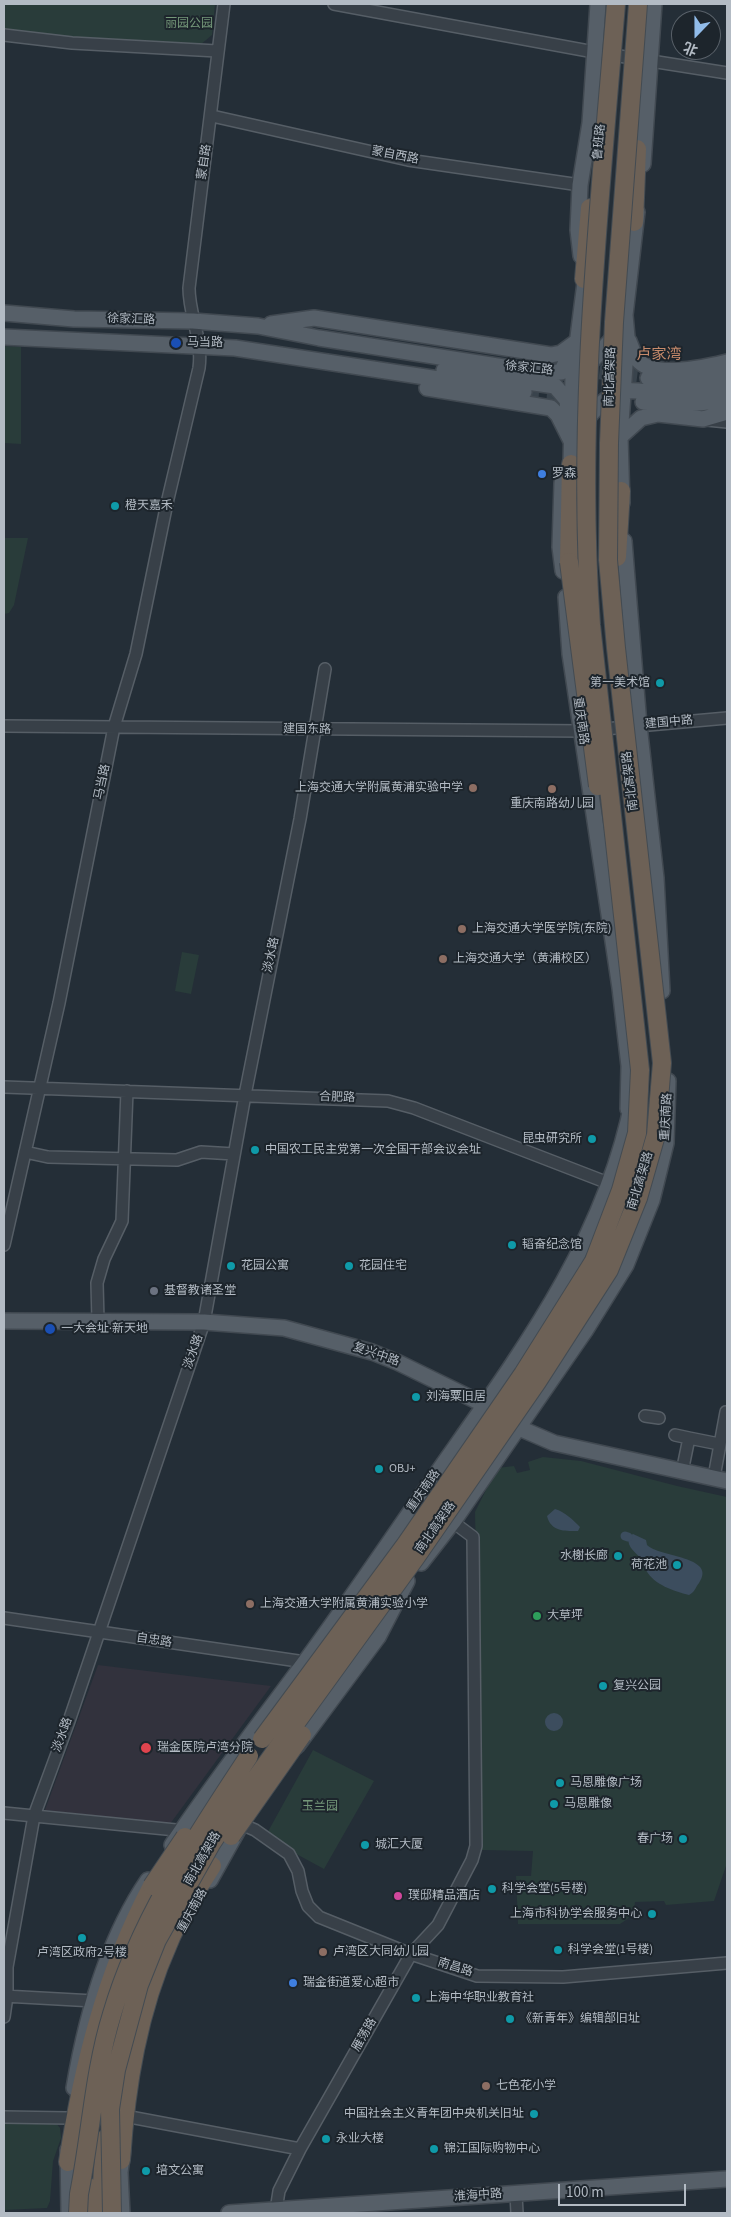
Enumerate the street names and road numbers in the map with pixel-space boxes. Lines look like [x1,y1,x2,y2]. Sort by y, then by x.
street label: 鲁班路 [591,123,609,161]
street label: 蒙自路 [195,143,215,181]
street label: 蒙自西路 [370,144,420,168]
street label: 徐家汇路 [107,312,155,328]
street label: 南北高架路 [603,347,619,407]
street label: 徐家汇路 [504,359,554,379]
street label: 重庆南路 [570,696,590,746]
street label: 建国中路 [644,714,694,732]
street label: 建国东路 [283,722,331,738]
street label: 南北高架路 [620,750,642,812]
street label: 马当路 [92,763,114,801]
street label: 淡水路 [261,936,283,974]
street label: 合肥路 [319,1090,355,1106]
street label: 重庆南路 [659,1093,675,1141]
street label: 南北高架路 [625,1150,657,1212]
street label: 淡水路 [181,1333,207,1371]
street label: 复兴中路 [351,1340,401,1370]
street label: 重庆南路 [404,1467,444,1515]
street label: 南北高架路 [413,1499,459,1557]
street label: 自忠路 [135,1631,173,1651]
street label: 淡水路 [50,1716,76,1754]
street label: 南北高架路 [182,1829,224,1889]
street label: 重庆南路 [175,1887,211,1935]
street label: 南昌路 [436,1956,474,1980]
street label: 雁荡路 [350,2016,380,2054]
street label: 淮海中路 [454,2187,502,2205]

